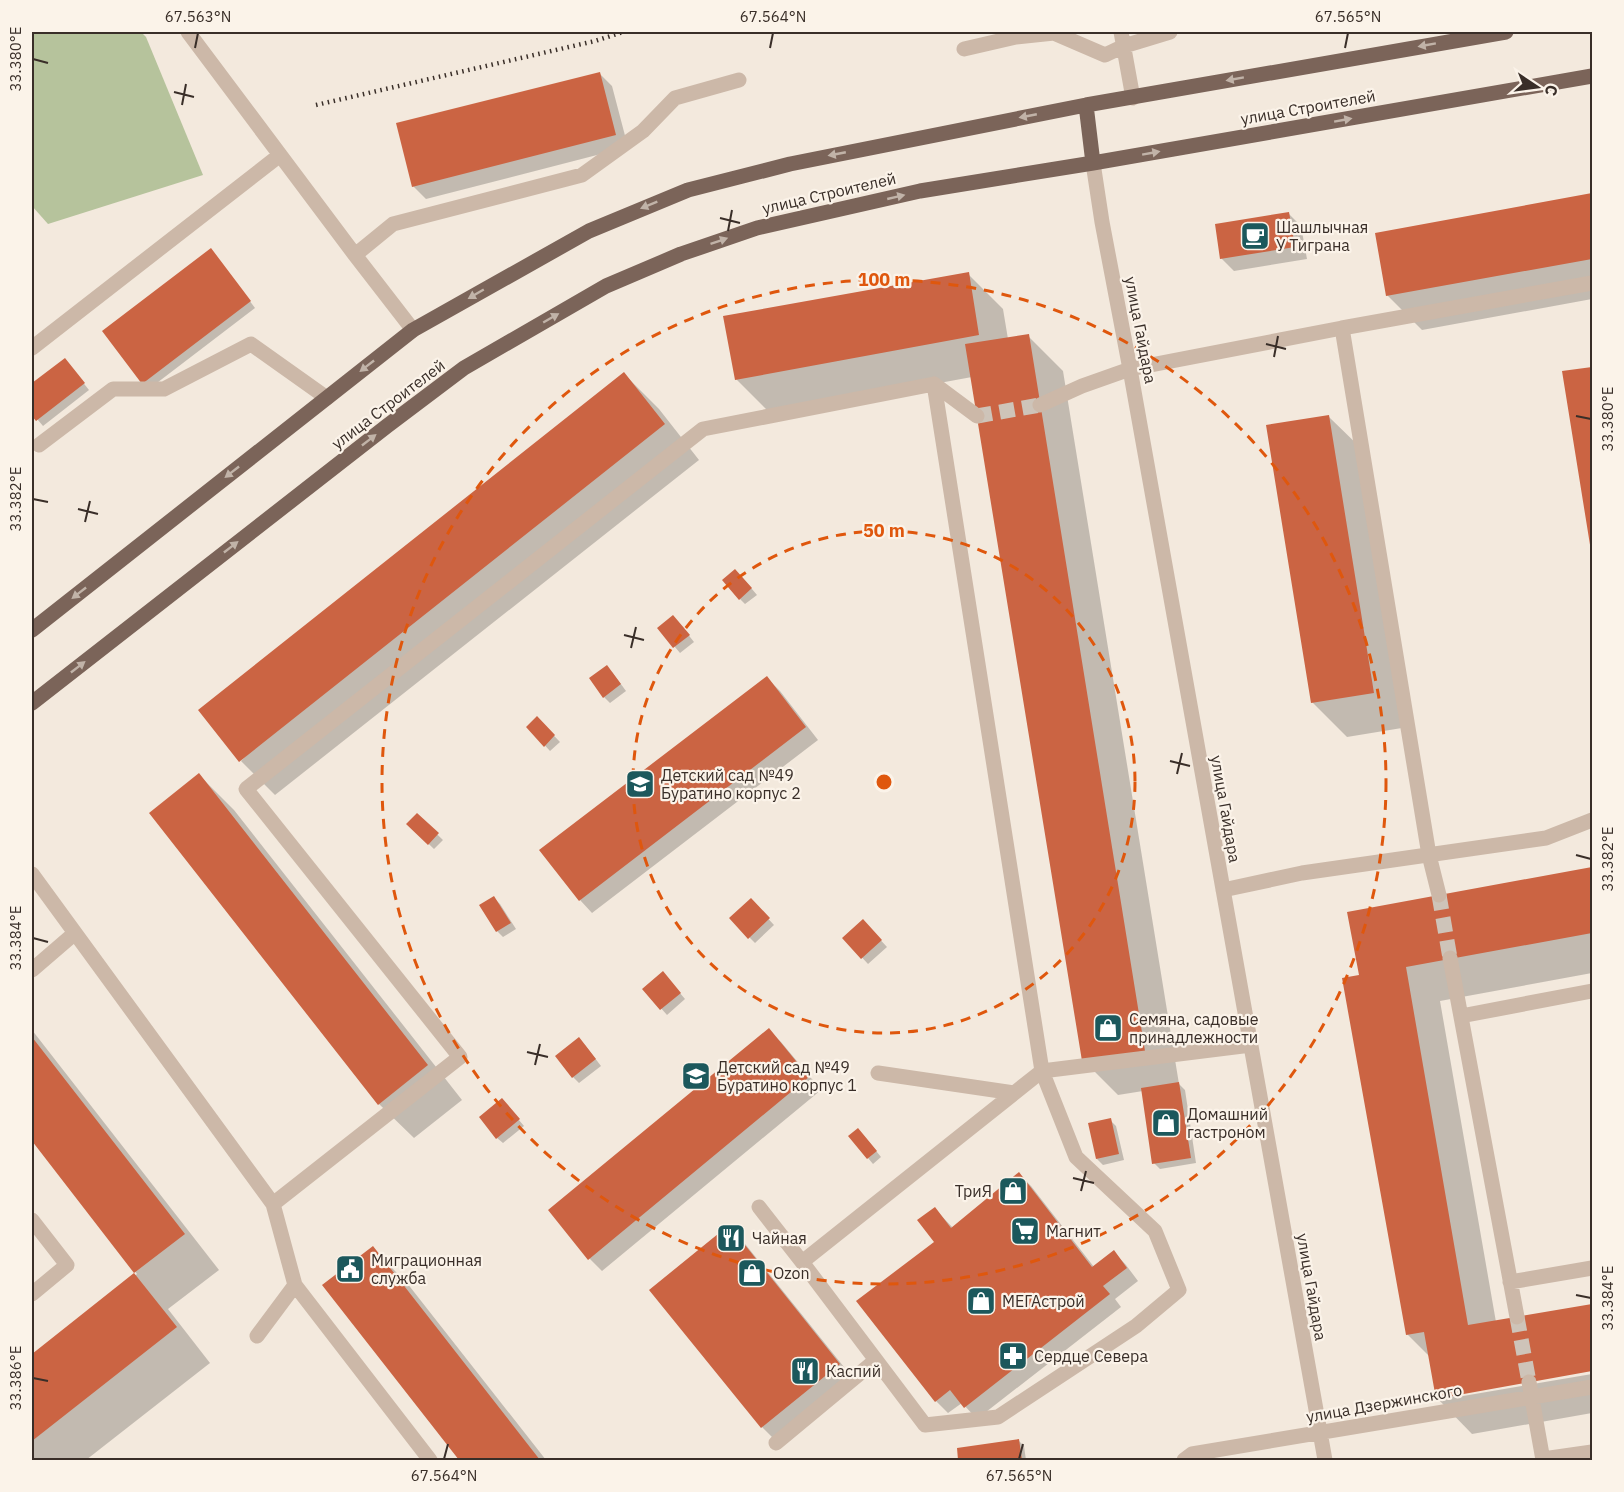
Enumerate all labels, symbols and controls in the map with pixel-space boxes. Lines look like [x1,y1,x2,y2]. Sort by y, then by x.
text: 67.563°N [165,7,231,26]
text: 67.564°N [740,7,806,26]
text: 67.565°N [1315,7,1381,26]
text: 33.380°E [6,27,25,91]
one-way arrow [1418,41,1437,50]
north arrow [1507,57,1567,117]
one-way arrow [1226,75,1245,84]
text: С [1541,83,1563,98]
street label: улица Строителей [1239,85,1377,129]
one-way arrow [1019,112,1038,121]
one-way arrow [1334,115,1353,124]
one-way arrow [1142,148,1161,157]
one-way arrow [827,150,846,159]
street label: улица Строителей [760,168,898,218]
one-way arrow [887,191,905,201]
one-way arrow [640,200,658,210]
place label: Шашлычная У Тиграна [1276,217,1368,255]
cafe icon: Шашлычная У Тиграна [1239,220,1271,252]
one-way arrow [710,235,728,245]
text: 100 m [858,268,910,291]
street label: улица Гайдара [1121,275,1161,386]
one-way arrow [468,289,484,300]
one-way arrow [543,313,560,323]
street label: улица Строителей [327,355,449,453]
one-way arrow [359,360,375,373]
text: 33.380°E [1598,387,1617,451]
one-way arrow [361,435,376,447]
one-way arrow [224,466,240,479]
text: 33.382°E [6,467,25,531]
text: 50 m [863,519,905,542]
one-way arrow [224,542,239,554]
one-way arrow [71,586,87,599]
one-way arrow [70,662,85,674]
street label: улица Гайдара [1207,754,1245,865]
place label: Детский сад №49 Буратино корпус 2 [661,765,801,803]
school or university icon: Детский сад №49 Буратино корпус 2 [624,768,656,800]
centre of rings [874,772,894,792]
text: 33.382°E [1598,827,1617,891]
text: 33.384°E [6,906,25,970]
place label: Семяна, садовые принадлежности [1129,1009,1259,1047]
shop icon: Семяна, садовые принадлежности [1092,1012,1124,1044]
place label: Детский сад №49 Буратино корпус 1 [717,1057,857,1095]
school or university icon: Детский сад №49 Буратино корпус 1 [680,1060,712,1092]
place label: Домашний гастроном [1187,1104,1268,1142]
shop icon: Домашний гастроном [1150,1107,1182,1139]
shop icon: ТриЯ [997,1175,1029,1207]
place label: ТриЯ [955,1181,992,1201]
supermarket icon: Магнит [1009,1215,1041,1247]
place label: Магнит [1046,1221,1101,1241]
restaurant icon: Чайная [715,1222,747,1254]
place label: Чайная [752,1228,807,1248]
street label: улица Гайдара [1293,1232,1331,1343]
place label: Миграционная служба [371,1250,482,1288]
public building icon: Миграционная служба [334,1253,366,1285]
shop icon: Ozon [736,1257,768,1289]
place label: Ozon [773,1263,810,1283]
text: 33.384°E [1598,1266,1617,1330]
shop icon: МЕГАстрой [965,1285,997,1317]
place label: МЕГАстрой [1002,1291,1085,1311]
pharmacy icon: Сердце Севера [997,1340,1029,1372]
text: 33.386°E [6,1346,25,1410]
place label: Сердце Севера [1034,1346,1148,1366]
restaurant icon: Каспий [789,1355,821,1387]
place label: Каспий [826,1361,881,1381]
street label: улица Дзержинского [1305,1379,1464,1427]
text: 67.564°N [411,1466,477,1485]
text: 67.565°N [986,1466,1052,1485]

